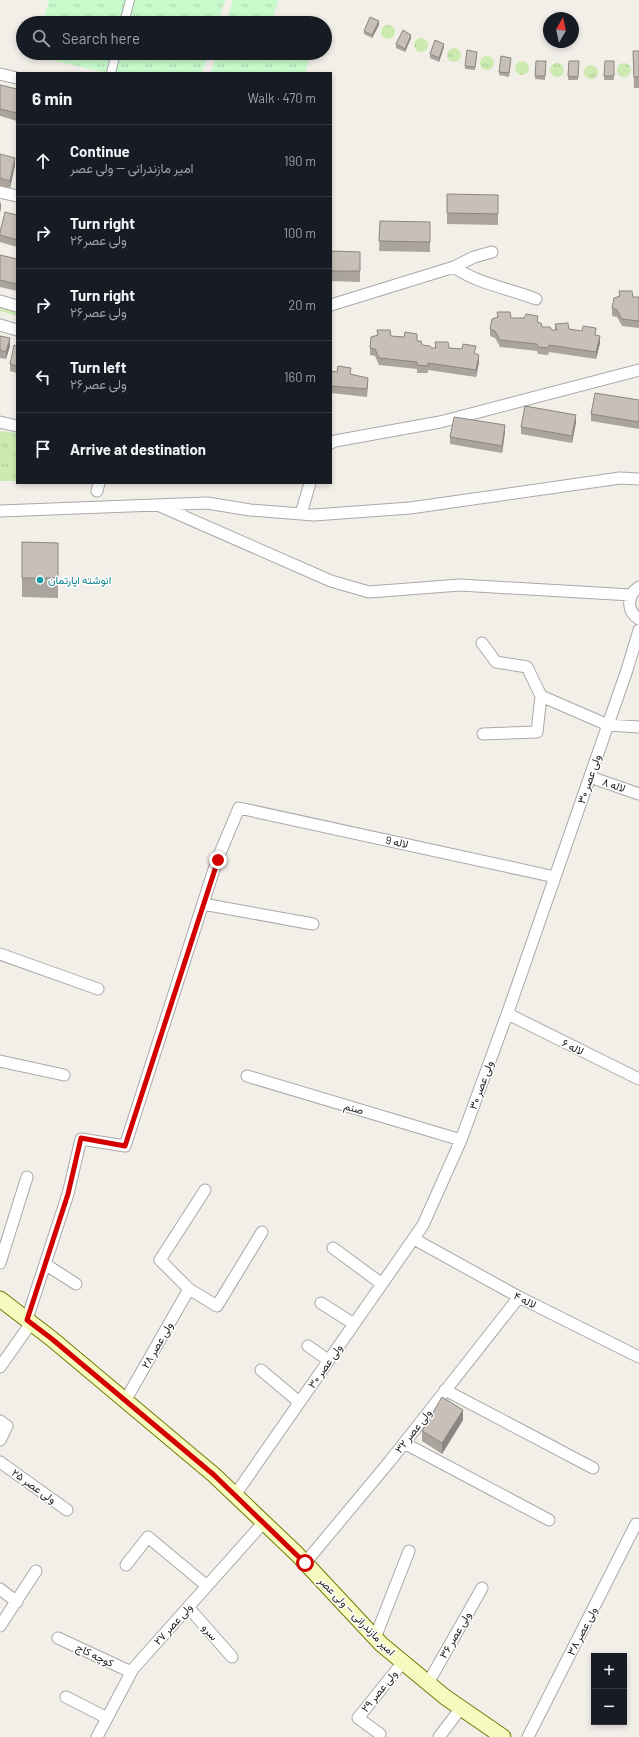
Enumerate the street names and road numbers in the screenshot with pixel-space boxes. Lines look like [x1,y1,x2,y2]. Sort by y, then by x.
street label: ولی عصر ۳۰ [574,753,604,805]
street label: لاله ۸ [601,775,628,795]
street label: لاله 9 [384,833,410,850]
street label: لاله ۶ [560,1036,586,1057]
street label: ولی عصر ۳۰ [466,1059,496,1111]
street label: صنم [342,1098,366,1119]
street label: لاله ۴ [512,1288,539,1311]
street label: ولی عصر ۲۸ [138,1319,176,1371]
street label: ولی عصر ۳۰ [305,1341,345,1391]
street label: ولی عصر ۳۲ [391,1406,435,1456]
street label: ولی عصر ۲۵ [9,1466,59,1507]
street label: امیر مازندرانی -- ولی عصر [315,1573,398,1658]
street label: ولی عصر ۲۷ [151,1600,195,1648]
street label: ولی عصر ۳۸ [564,1604,600,1658]
street label: ولی عصر ۳۶ [436,1609,474,1661]
street label: سرو [199,1621,221,1643]
street label: کوچه کاج [73,1640,116,1671]
street label: ولی عصر ۲۹ [358,1667,400,1715]

